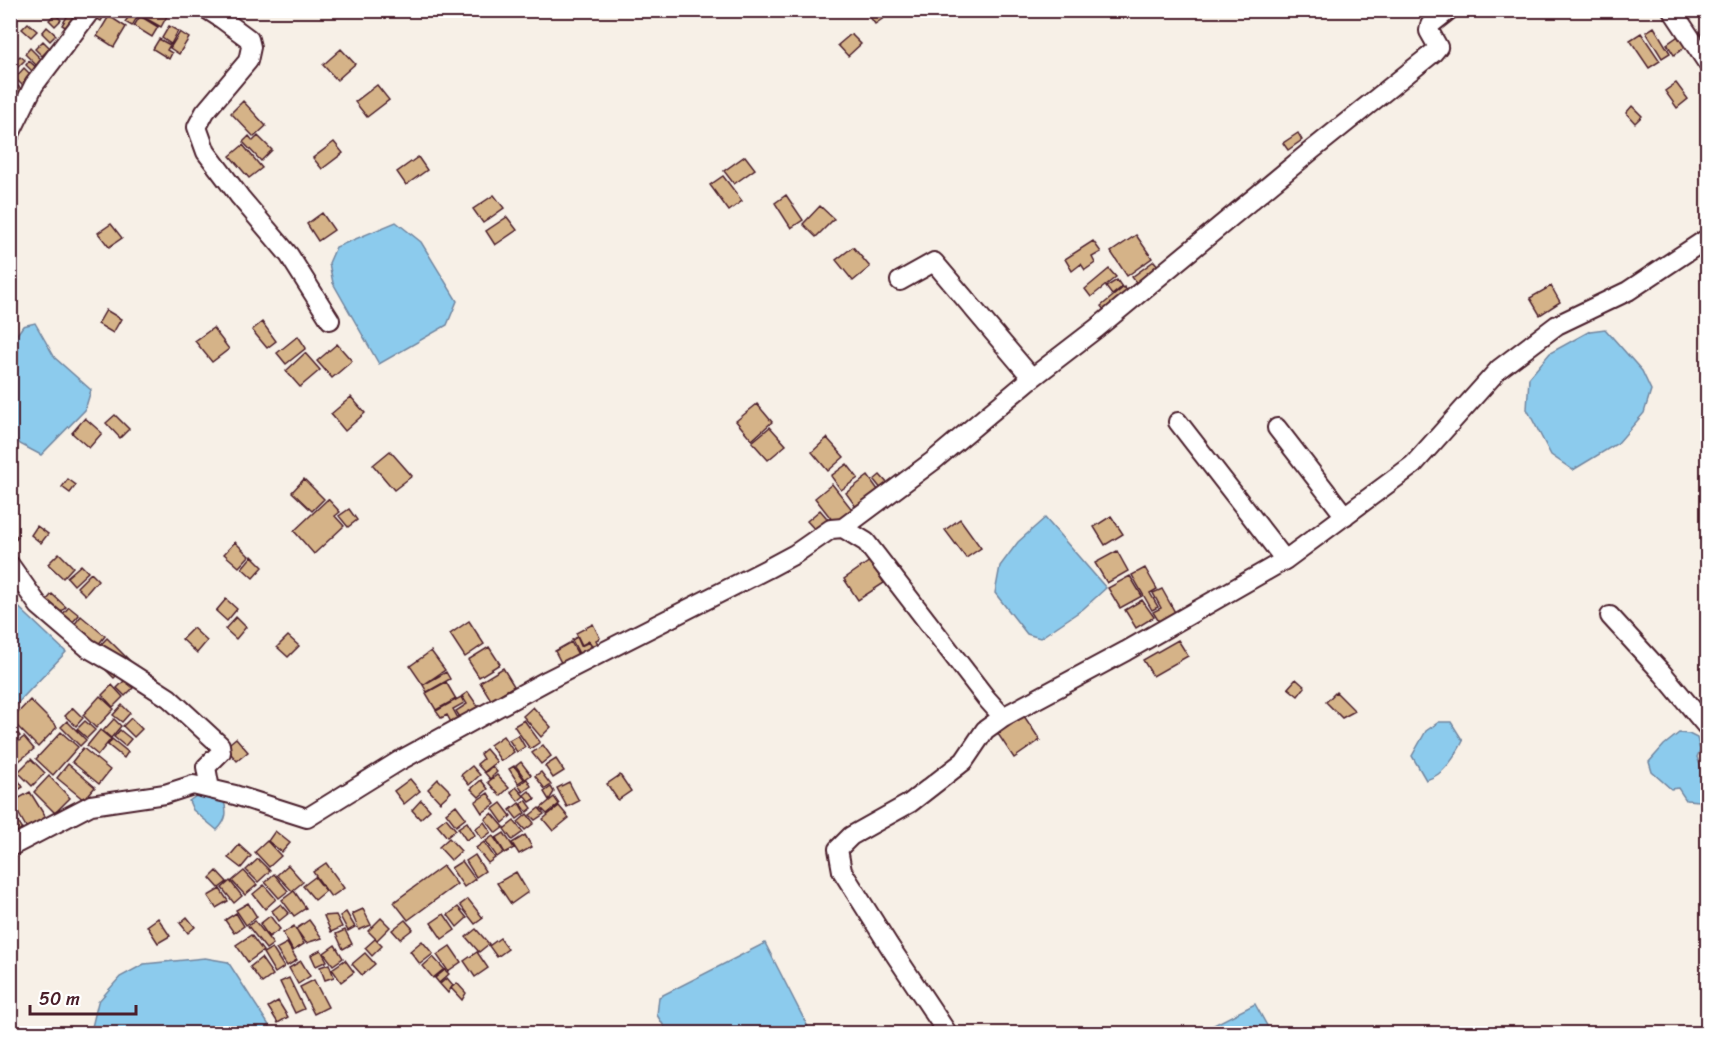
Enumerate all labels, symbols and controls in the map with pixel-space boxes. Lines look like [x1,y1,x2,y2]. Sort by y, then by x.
scale bar [30,978,136,1016]
text: 50 m [39,983,80,1015]

